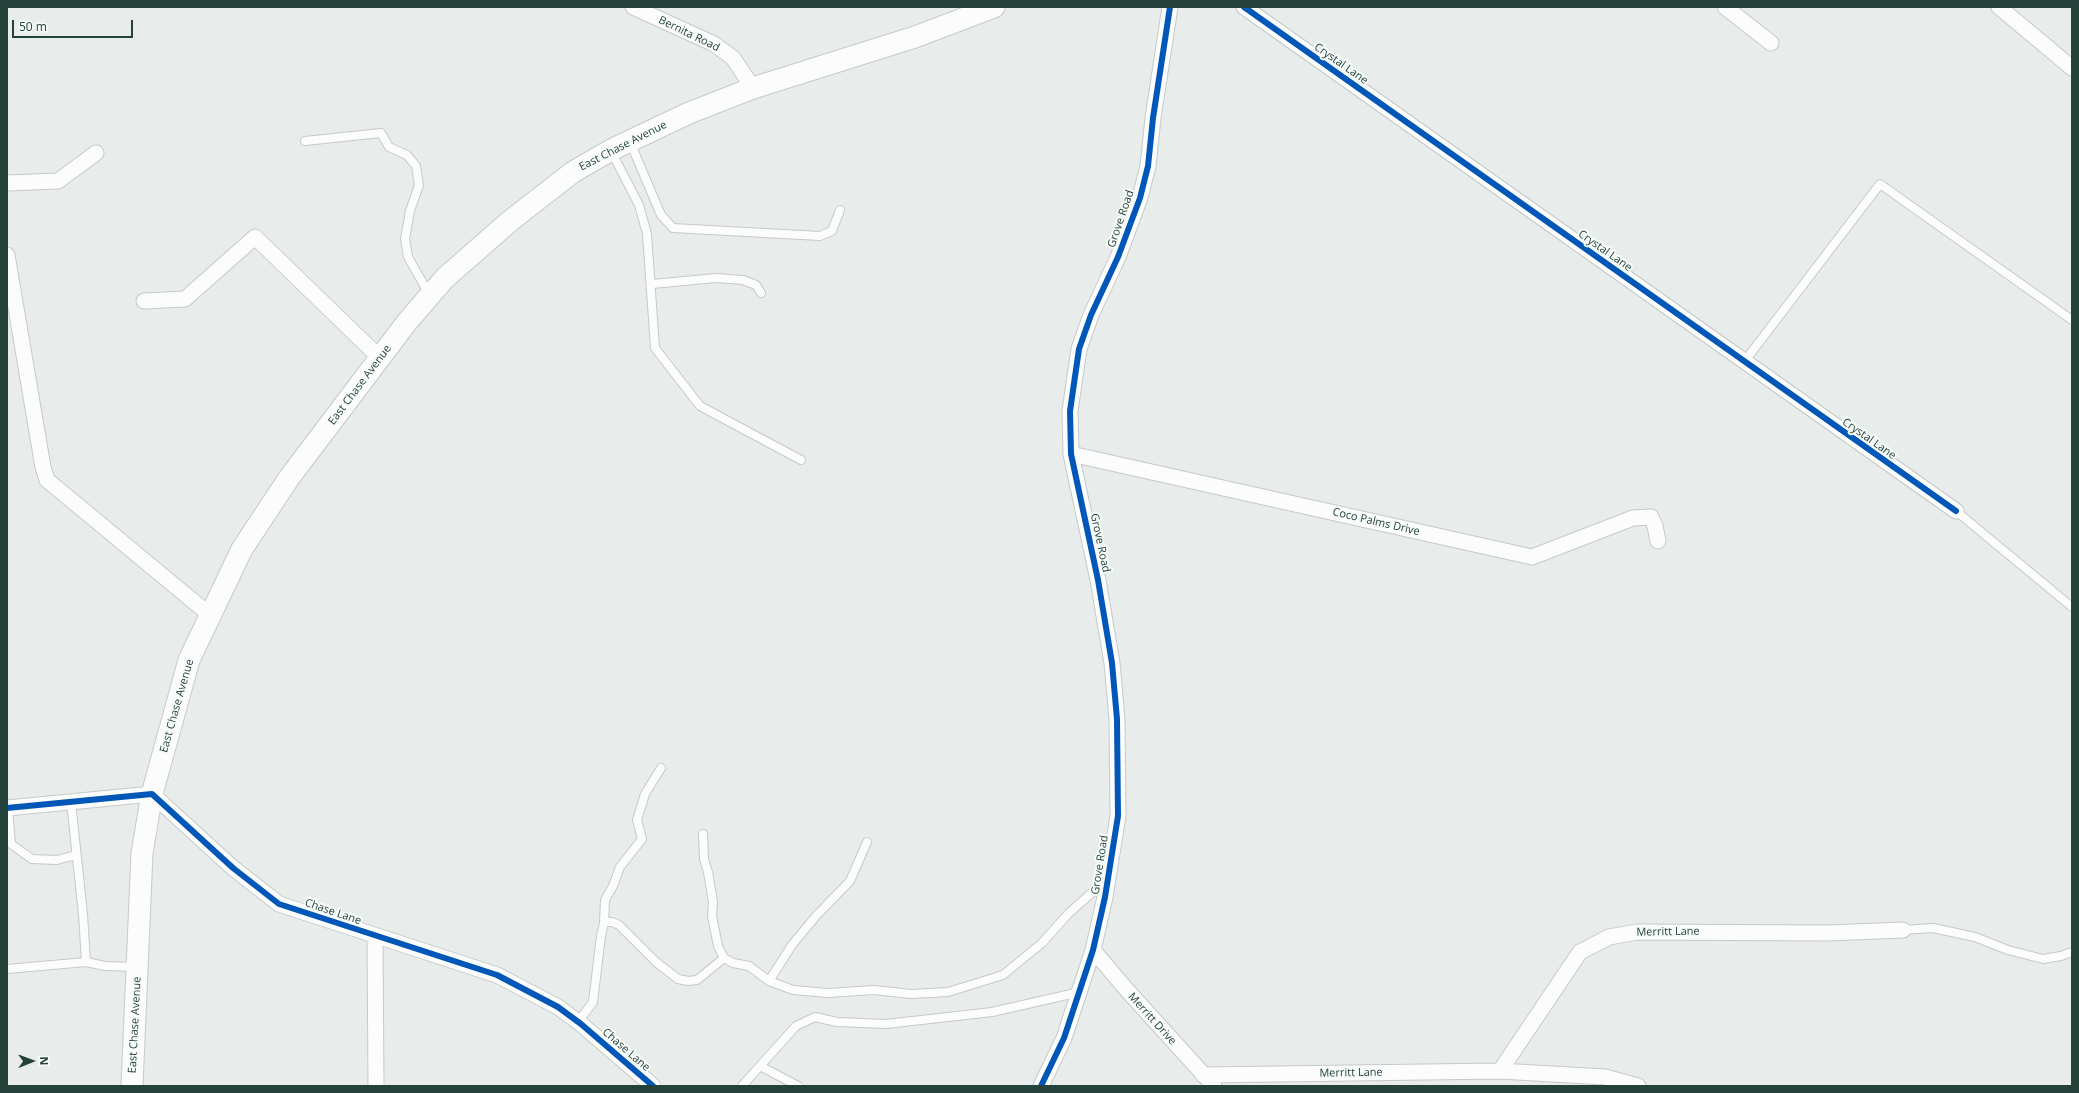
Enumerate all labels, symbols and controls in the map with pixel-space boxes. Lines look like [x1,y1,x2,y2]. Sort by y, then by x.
scale bar [14,12,135,38]
street label: Bernita Road [656,14,722,54]
text: 50 m [19,18,47,35]
street label: Crystal Lane [1312,41,1370,87]
street label: East Chase Avenue [577,118,669,174]
street label: Grove Road [1105,189,1137,249]
street label: Crystal Lane [1576,228,1634,274]
street label: East Chase Avenue [326,342,394,428]
street label: Crystal Lane [1840,416,1898,462]
street label: Coco Palms Drive [1331,506,1421,538]
street label: Grove Road [1087,512,1113,574]
street label: East Chase Avenue [157,658,197,754]
street label: Grove Road [1089,834,1111,896]
street label: Chase Lane [303,896,363,928]
street label: Merritt Lane [1636,925,1700,939]
street label: East Chase Avenue [126,976,144,1074]
street label: Merritt Drive [1125,990,1179,1048]
street label: Chase Lane [599,1026,653,1074]
north arrow [12,1041,52,1081]
text: N [37,1056,52,1065]
street label: Merritt Lane [1319,1066,1383,1080]

